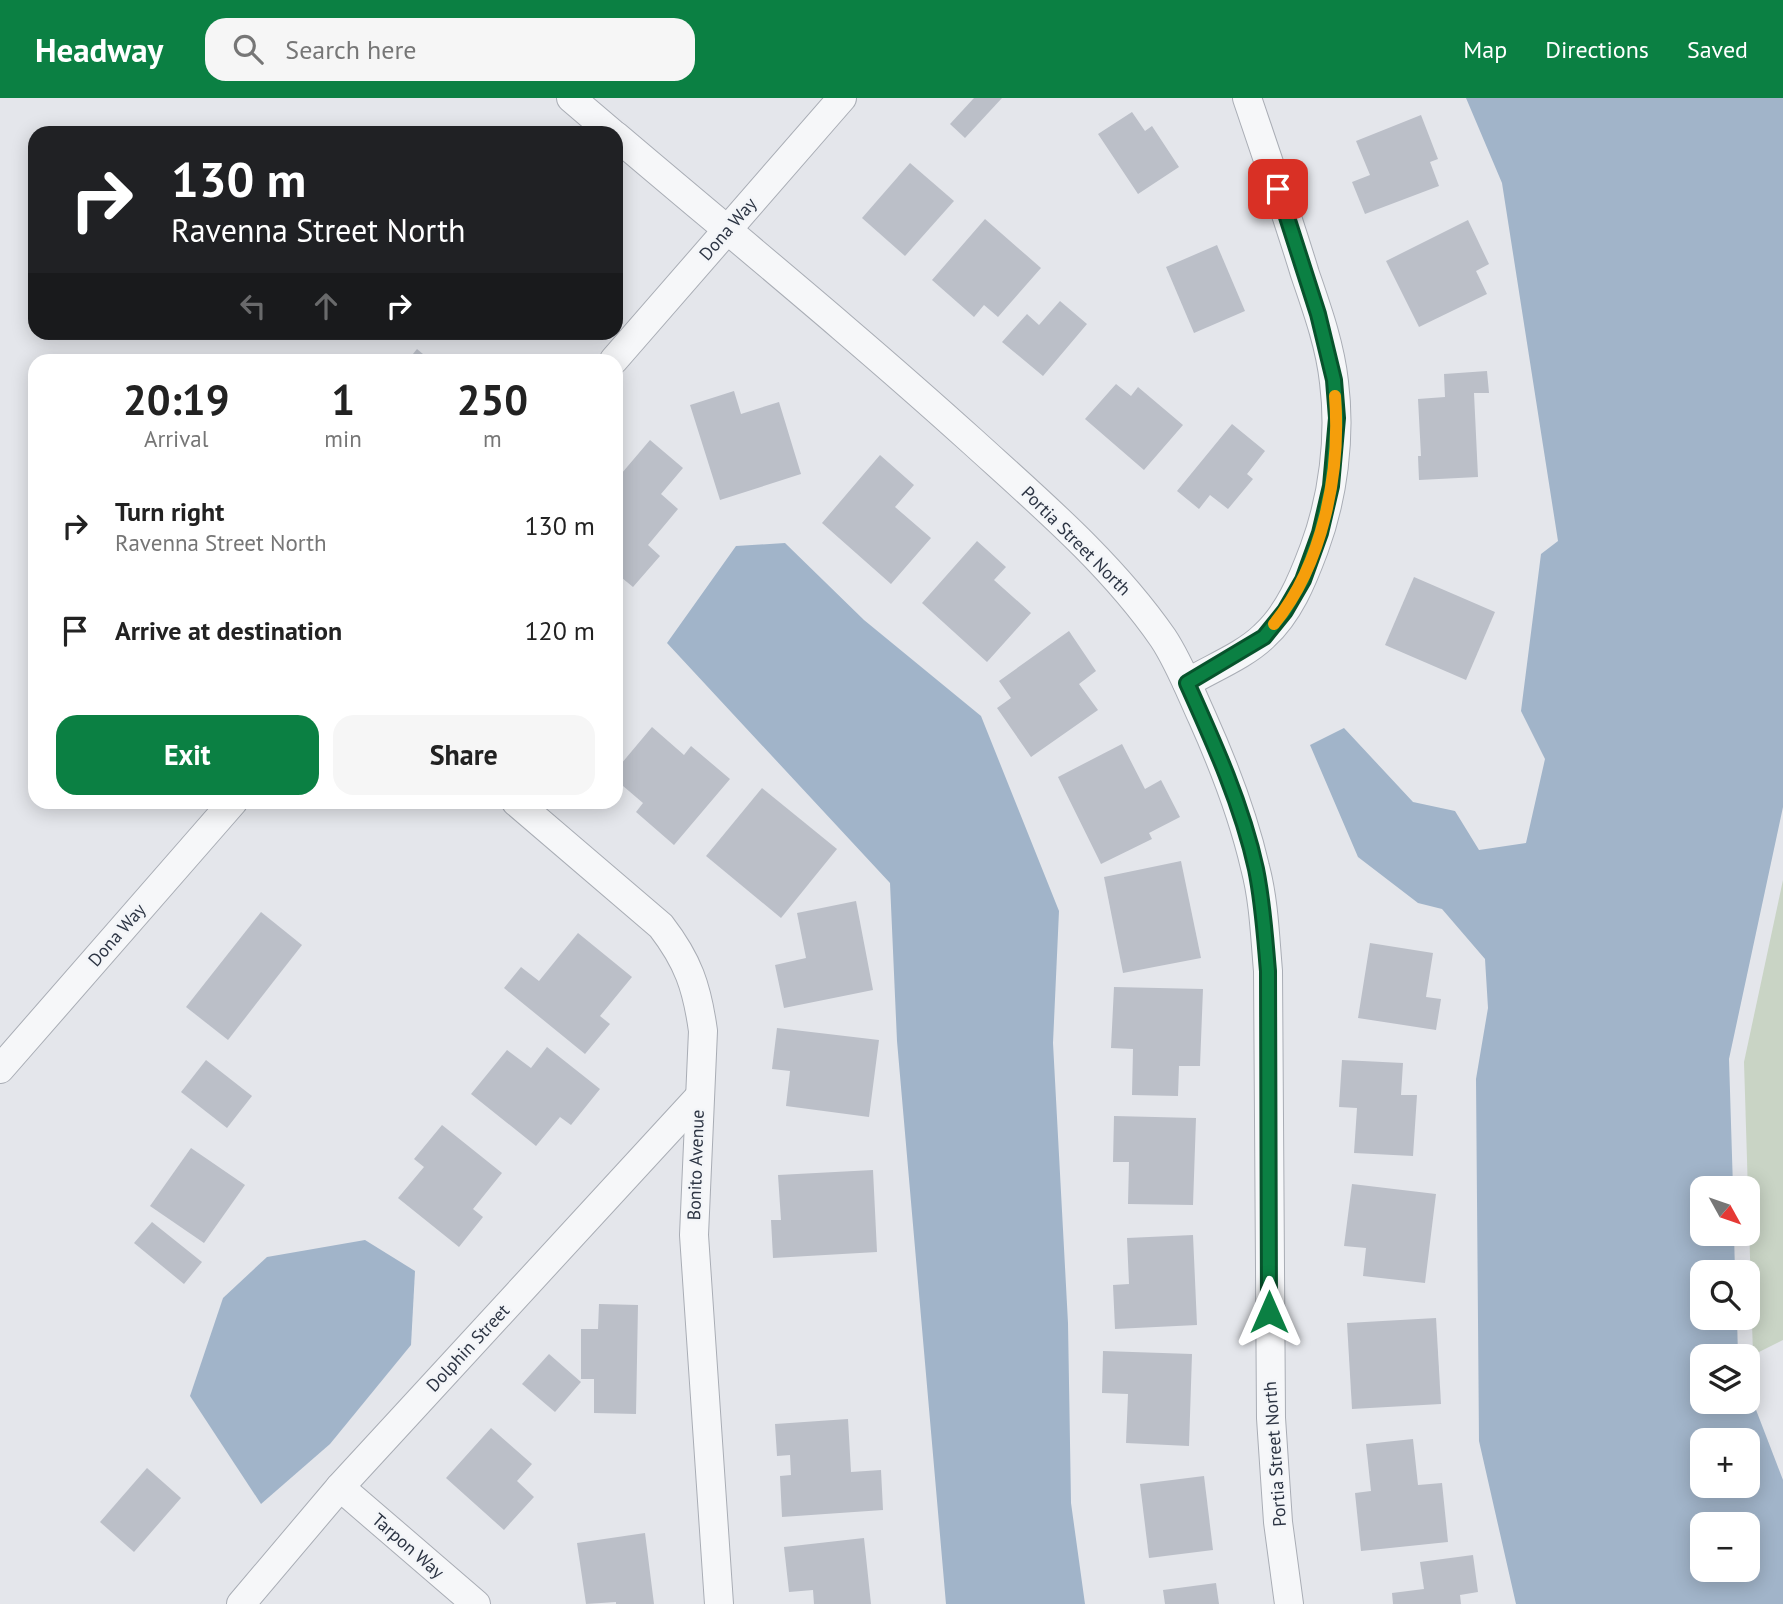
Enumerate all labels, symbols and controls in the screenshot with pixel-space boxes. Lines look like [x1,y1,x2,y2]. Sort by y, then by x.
search box [205,18,695,81]
text: Headway [35,28,163,71]
icon: search [229,30,267,68]
text: Search here [285,33,416,66]
text: Map [1463,34,1507,65]
text: Directions [1545,34,1649,65]
text: Saved [1687,34,1748,65]
text: 130 m [171,147,306,211]
icon: right [56,154,147,245]
pin [1248,159,1308,219]
icon: arrive [1259,170,1297,208]
street label: Dona Way [694,192,762,265]
text: Ravenna Street North [171,209,466,251]
icon: left [234,287,272,325]
icon: ahead [307,287,345,325]
icon: right [380,287,418,325]
text: 20:19 [123,372,229,427]
text: 1 [331,372,355,427]
text: 250 [457,372,528,427]
text: Arrival [144,424,208,453]
text: min [324,424,362,453]
text: m [483,424,502,453]
street label: Portia Street North [1017,481,1136,600]
text: Turn right [115,495,224,528]
icon: right [56,507,94,545]
text: 130 m [524,509,595,542]
text: Ravenna Street North [115,528,327,557]
icon: arrive [56,612,94,650]
text: Arrive at destination [115,614,342,647]
text: 120 m [524,614,595,647]
button: Exit [56,715,319,795]
button: Share [333,715,595,795]
street label: Dona Way [83,898,151,971]
street label: Bonito Avenue [682,1109,709,1221]
north arrow [1690,1176,1760,1246]
map controls [1690,1176,1760,1582]
button: search [1690,1260,1760,1330]
position arrow [1232,1275,1306,1349]
street label: Dolphin Street [421,1299,514,1396]
button: layers [1690,1344,1760,1414]
street label: Portia Street North [1258,1381,1291,1527]
button: + [1690,1428,1760,1498]
street label: Tarpon Way [367,1508,450,1584]
button: − [1690,1512,1760,1582]

